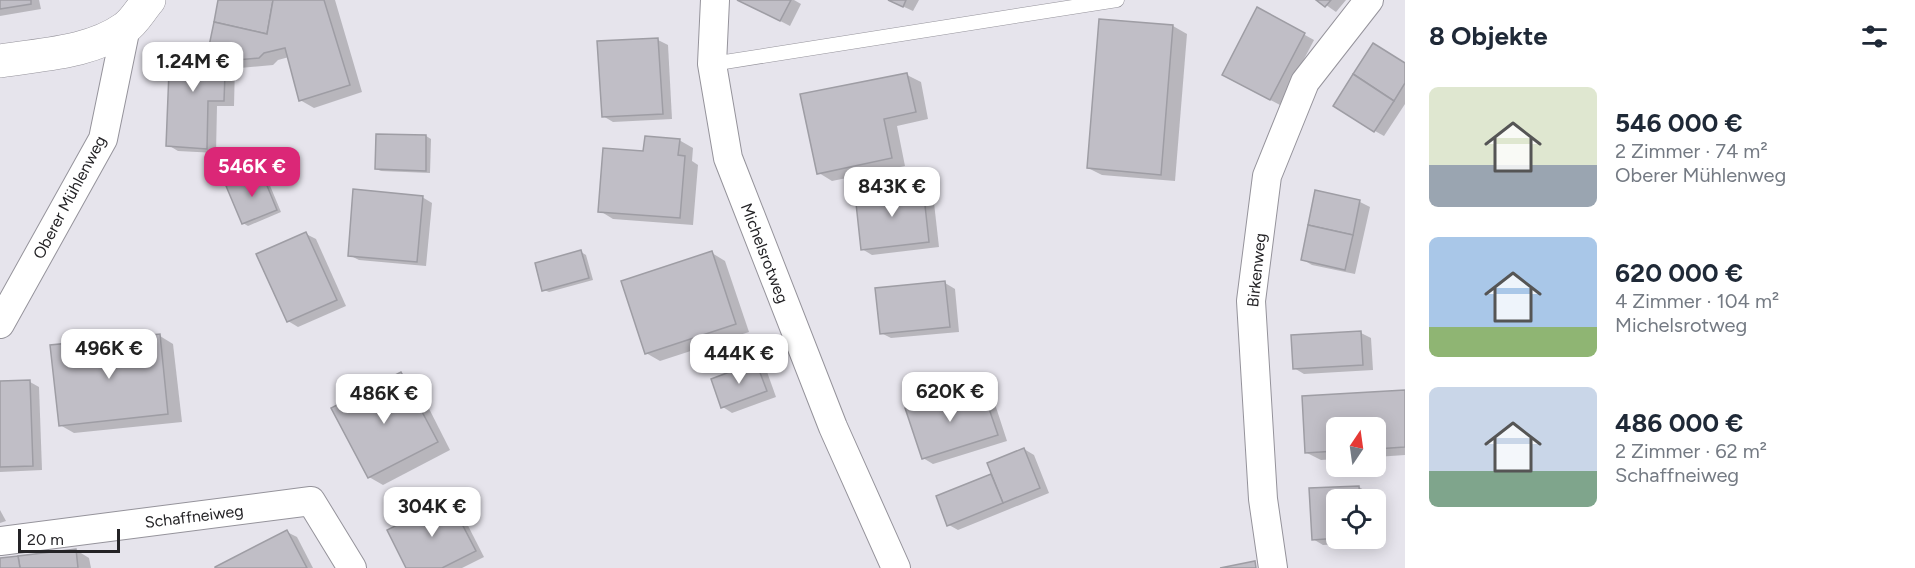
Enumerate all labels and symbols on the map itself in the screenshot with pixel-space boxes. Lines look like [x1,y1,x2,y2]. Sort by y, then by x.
pin: 1.24M € [138,42,248,93]
street label: Oberer Mühlenweg [29,132,110,262]
pin: 546K € [203,147,301,198]
pin: 843K € [843,167,941,218]
street label: Michelsrotweg [737,200,792,306]
street label: Birkenweg [1243,232,1270,308]
pin: 496K € [60,329,158,380]
pin: 444K € [690,334,788,385]
pin: 620K € [901,372,999,423]
pin: 486K € [335,374,433,425]
north arrow [1326,417,1386,477]
pin: 304K € [383,487,481,538]
street label: Schaffneiweg [144,501,244,532]
scale bar [18,526,120,554]

